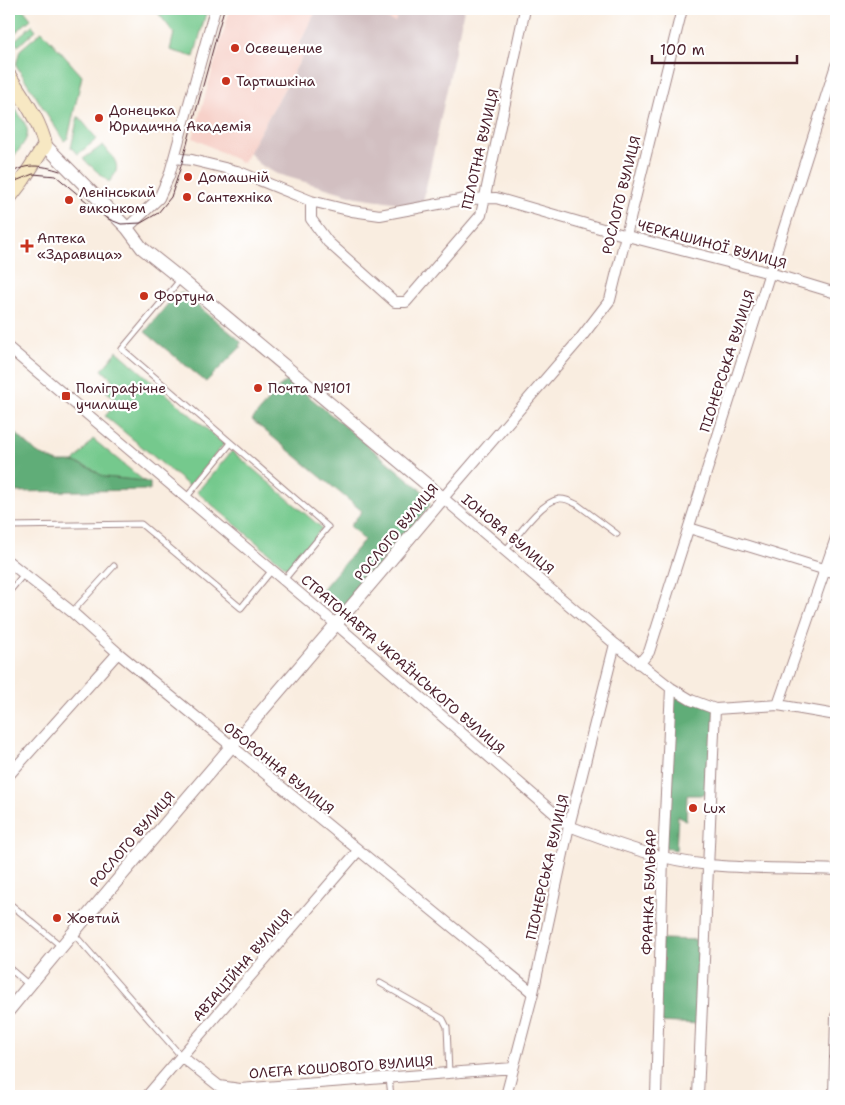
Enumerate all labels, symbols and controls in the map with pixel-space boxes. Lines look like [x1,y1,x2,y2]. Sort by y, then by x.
scale bar [652,32,798,64]
place label: Освещение [245,39,323,57]
text: 100 m [660,40,705,60]
marker: Освещение [229,42,241,54]
place label: Тартишкіна [236,72,316,90]
marker: Тартишкіна [220,75,232,87]
street label: ПІЛОТНА ВУЛИЦЯ [457,87,503,211]
place label: Донецька Юридична Академія [109,101,251,135]
marker: Донецька Юридична Академія [93,112,105,124]
street label: РОСЛОГО ВУЛИЦЯ [598,134,644,256]
place label: Домашній [198,168,270,186]
marker: Домашній [182,171,194,183]
place label: Ленінський виконком [79,183,156,217]
place label: Сантехніка [197,188,272,206]
marker: Сантехніка [181,191,193,203]
marker: Ленінський виконком [63,194,75,206]
street label: ЧЕРКАШИНОЇ ВУЛИЦЯ [635,215,789,273]
place label: Аптека «Здравица» [37,229,122,263]
marker: Аптека «Здравица» [21,240,33,252]
place label: Фортуна [154,287,215,305]
street label: ПІОНЕРСЬКА ВУЛИЦЯ [695,288,759,434]
marker: Фортуна [138,290,150,302]
place label: Поліграфічне училище [76,379,166,413]
place label: Почта №101 [268,379,351,397]
marker: Почта №101 [252,382,264,394]
marker: Поліграфічне училище [60,390,72,402]
street label: РОСЛОГО ВУЛИЦЯ [350,480,442,584]
street label: ІОНОВА ВУЛИЦЯ [458,490,558,578]
street label: СТРАТОНАВТА УКРАЇНСЬКОГО ВУЛИЦЯ [297,570,509,758]
street label: ОБОРОННА ВУЛИЦЯ [220,718,338,818]
street label: РОСЛОГО ВУЛИЦЯ [85,787,179,891]
street label: ПІОНЕРСЬКА ВУЛИЦЯ [522,793,572,941]
place label: Lux [703,799,726,817]
marker: Lux [687,802,699,814]
street label: ФРАНКА БУЛЬВАР [638,829,660,955]
street label: АВІАЦІЙНА ВУЛИЦЯ [188,905,296,1025]
place label: Жовтий [67,909,120,927]
marker: Жовтий [51,912,63,924]
street label: ОЛЕГА КОШОВОГО ВУЛИЦЯ [248,1052,434,1082]

